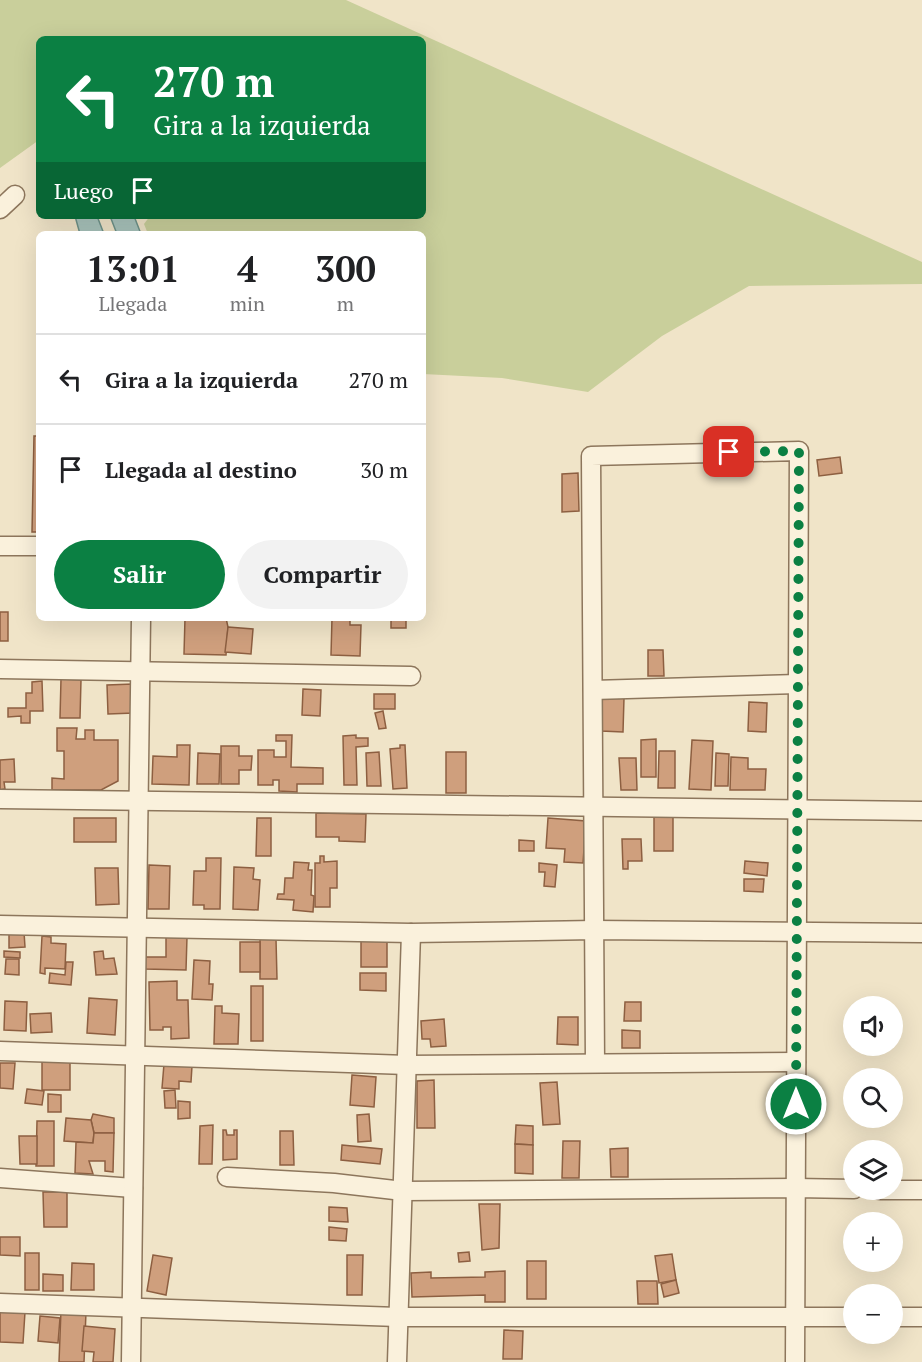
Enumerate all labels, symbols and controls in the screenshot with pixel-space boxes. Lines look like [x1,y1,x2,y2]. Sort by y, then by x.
text: 270 m [153,53,274,109]
icon: left [54,60,132,138]
text: Gira a la izquierda [153,107,371,143]
icon: arrive [126,174,159,207]
text: Luego [54,176,114,205]
text: 13:01 [86,245,180,292]
text: 4 [237,245,258,292]
text: 300 [315,245,376,292]
text: Llegada [98,290,167,317]
text: min [230,290,265,317]
text: m [337,290,354,317]
icon: left [54,363,87,396]
text: Gira a la izquierda [105,365,298,394]
text: 270 m [348,365,408,394]
pin [703,426,754,477]
icon: arrive [712,435,745,468]
icon: arrive [54,453,87,486]
text: Llegada al destino [105,455,297,484]
text: 30 m [360,455,408,484]
button: Salir [54,540,225,609]
button: Compartir [237,540,408,609]
map controls [843,996,903,1344]
button: sound [843,996,903,1056]
button: search [843,1068,903,1128]
position arrow [764,1072,828,1136]
button: layers [843,1140,903,1200]
button: + [843,1212,903,1272]
button: − [843,1284,903,1344]

